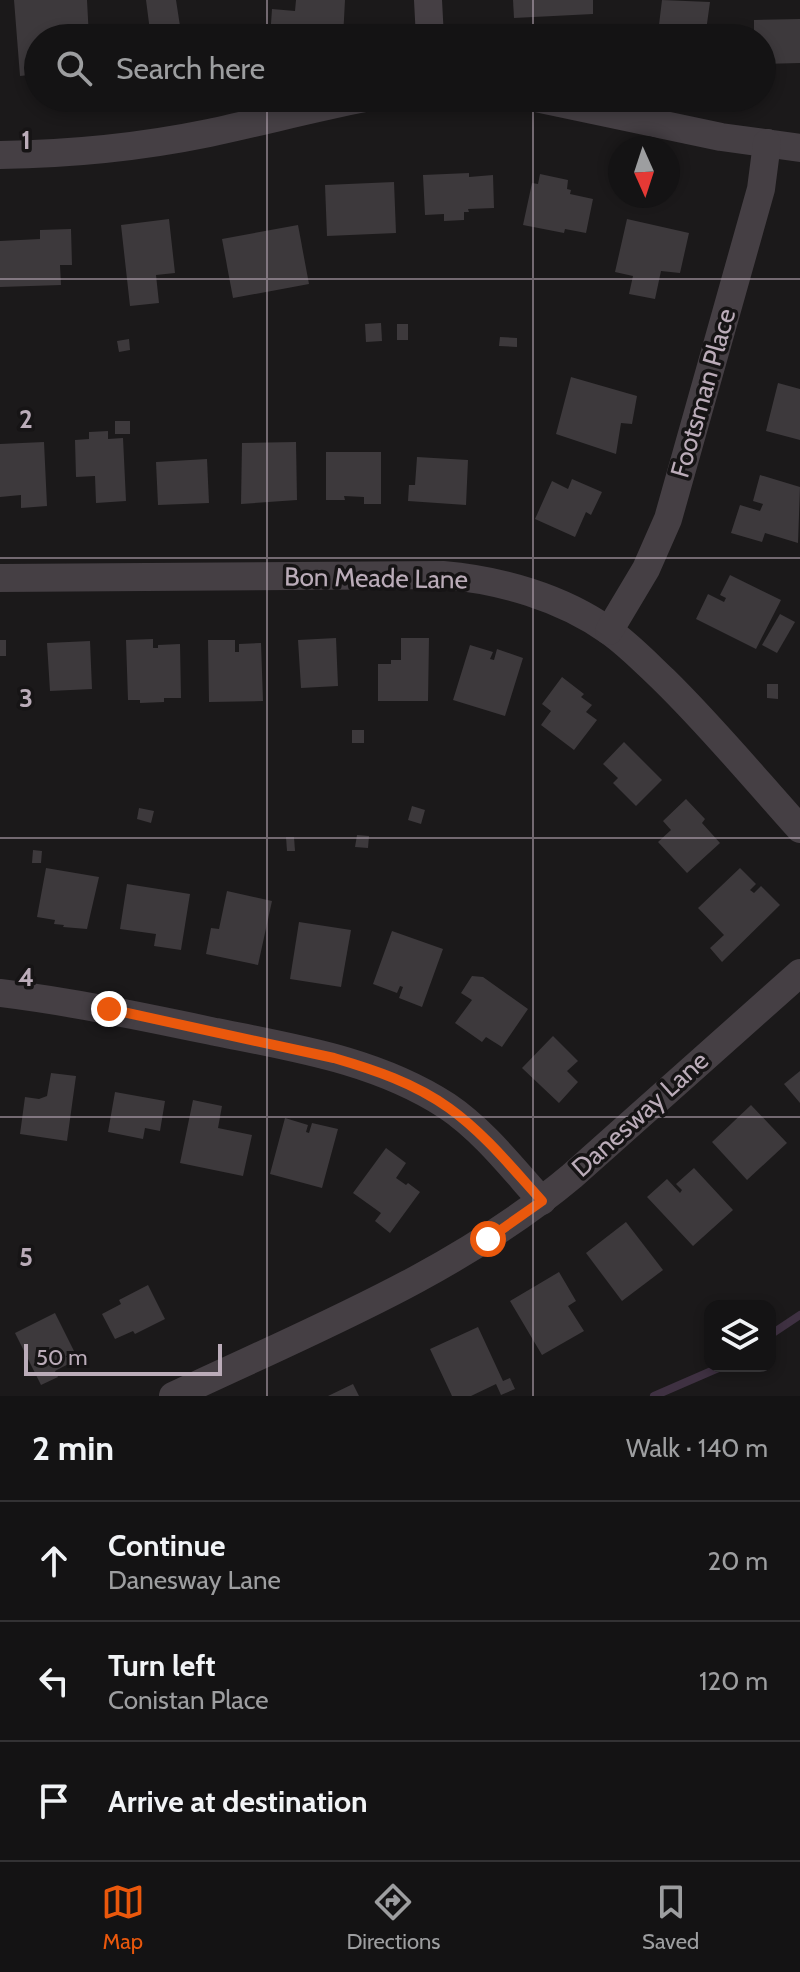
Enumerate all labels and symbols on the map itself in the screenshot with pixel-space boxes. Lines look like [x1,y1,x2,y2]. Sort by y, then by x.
text: 1 [21,124,31,156]
north arrow [608,136,680,208]
street label: Footsman Place [664,305,742,481]
text: 2 [19,403,33,435]
street label: Bon Meade Lane [284,560,468,596]
text: 3 [19,682,33,714]
text: 4 [18,961,34,993]
route end [91,991,127,1027]
street label: Danesway Lane [565,1044,715,1184]
route start [470,1221,506,1257]
text: 5 [19,1241,33,1273]
scale bar [24,1340,222,1376]

